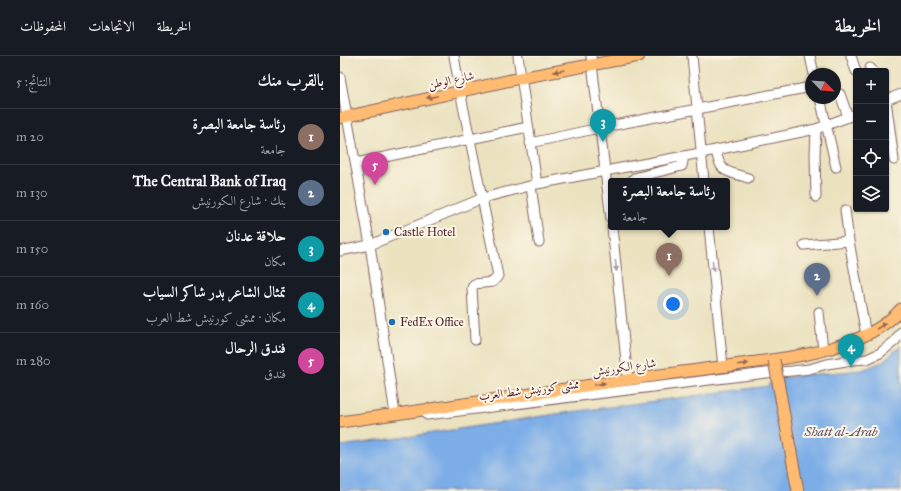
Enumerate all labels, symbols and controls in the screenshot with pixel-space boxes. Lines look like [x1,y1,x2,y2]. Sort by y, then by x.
text: الخريطة [835,14,881,37]
text: المحفوظات [20,18,66,35]
text: الاتجاهات [88,18,135,35]
text: الخريطة [157,18,191,35]
street label: شارع الوطن [427,68,476,96]
north arrow [805,68,841,104]
map controls [853,68,889,212]
button: + [853,68,889,104]
one-way arrow [553,69,566,75]
text: بالقرب منك [258,70,324,91]
text: النتائج: 5 [16,74,51,90]
one-way arrow [426,95,438,101]
button: − [853,104,889,140]
pin: 3 [590,109,616,142]
text: رئاسة جامعة البصرة [193,115,286,133]
text: 20 m [16,129,44,145]
text: 1 [308,129,314,145]
button: locate [853,140,889,176]
text: جامعة [260,142,286,158]
pin: 5 [362,152,388,185]
text: The Central Bank of Iraq [133,172,286,190]
button: layers [853,176,889,212]
popup [608,178,730,230]
text: رئاسة جامعة البصرة [622,182,716,200]
text: 130 m [16,185,48,201]
text: 2 [308,185,314,201]
text: بنك · شارع الكورنيش [192,193,286,209]
text: جامعة [622,209,648,225]
place label: Castle Hotel [394,225,456,239]
text: حلاقة عدنان [225,227,286,245]
marker: Castle Hotel [381,227,391,237]
text: 150 m [16,241,48,257]
text: 3 [308,241,314,257]
pin: 1 [656,243,682,276]
text: مكان [264,254,286,270]
one-way arrow [613,260,619,272]
one-way arrow [709,260,716,272]
pin: 2 [804,263,830,296]
text: تمثال الشاعر بدر شاكر السياب [143,283,286,301]
your location [663,294,683,314]
text: 160 m [16,297,49,313]
text: 4 [307,297,315,313]
text: مكان · ممشى كورنيش شط العرب [146,310,286,326]
place label: FedEx Office [400,315,464,329]
marker: FedEx Office [387,317,397,327]
one-way arrow [875,322,886,330]
pin: 4 [838,334,864,367]
text: فندق الرحال [225,339,286,357]
text: 280 m [16,353,51,369]
text: 5 [308,353,314,369]
street label: شارع الكورنيش [591,356,658,382]
one-way arrow [737,361,749,367]
text: فندق [264,366,286,382]
street label: ممشى كورنيش شط العرب [478,377,580,405]
one-way arrow [594,381,606,387]
water label: Shatt al-Arab [803,424,878,440]

